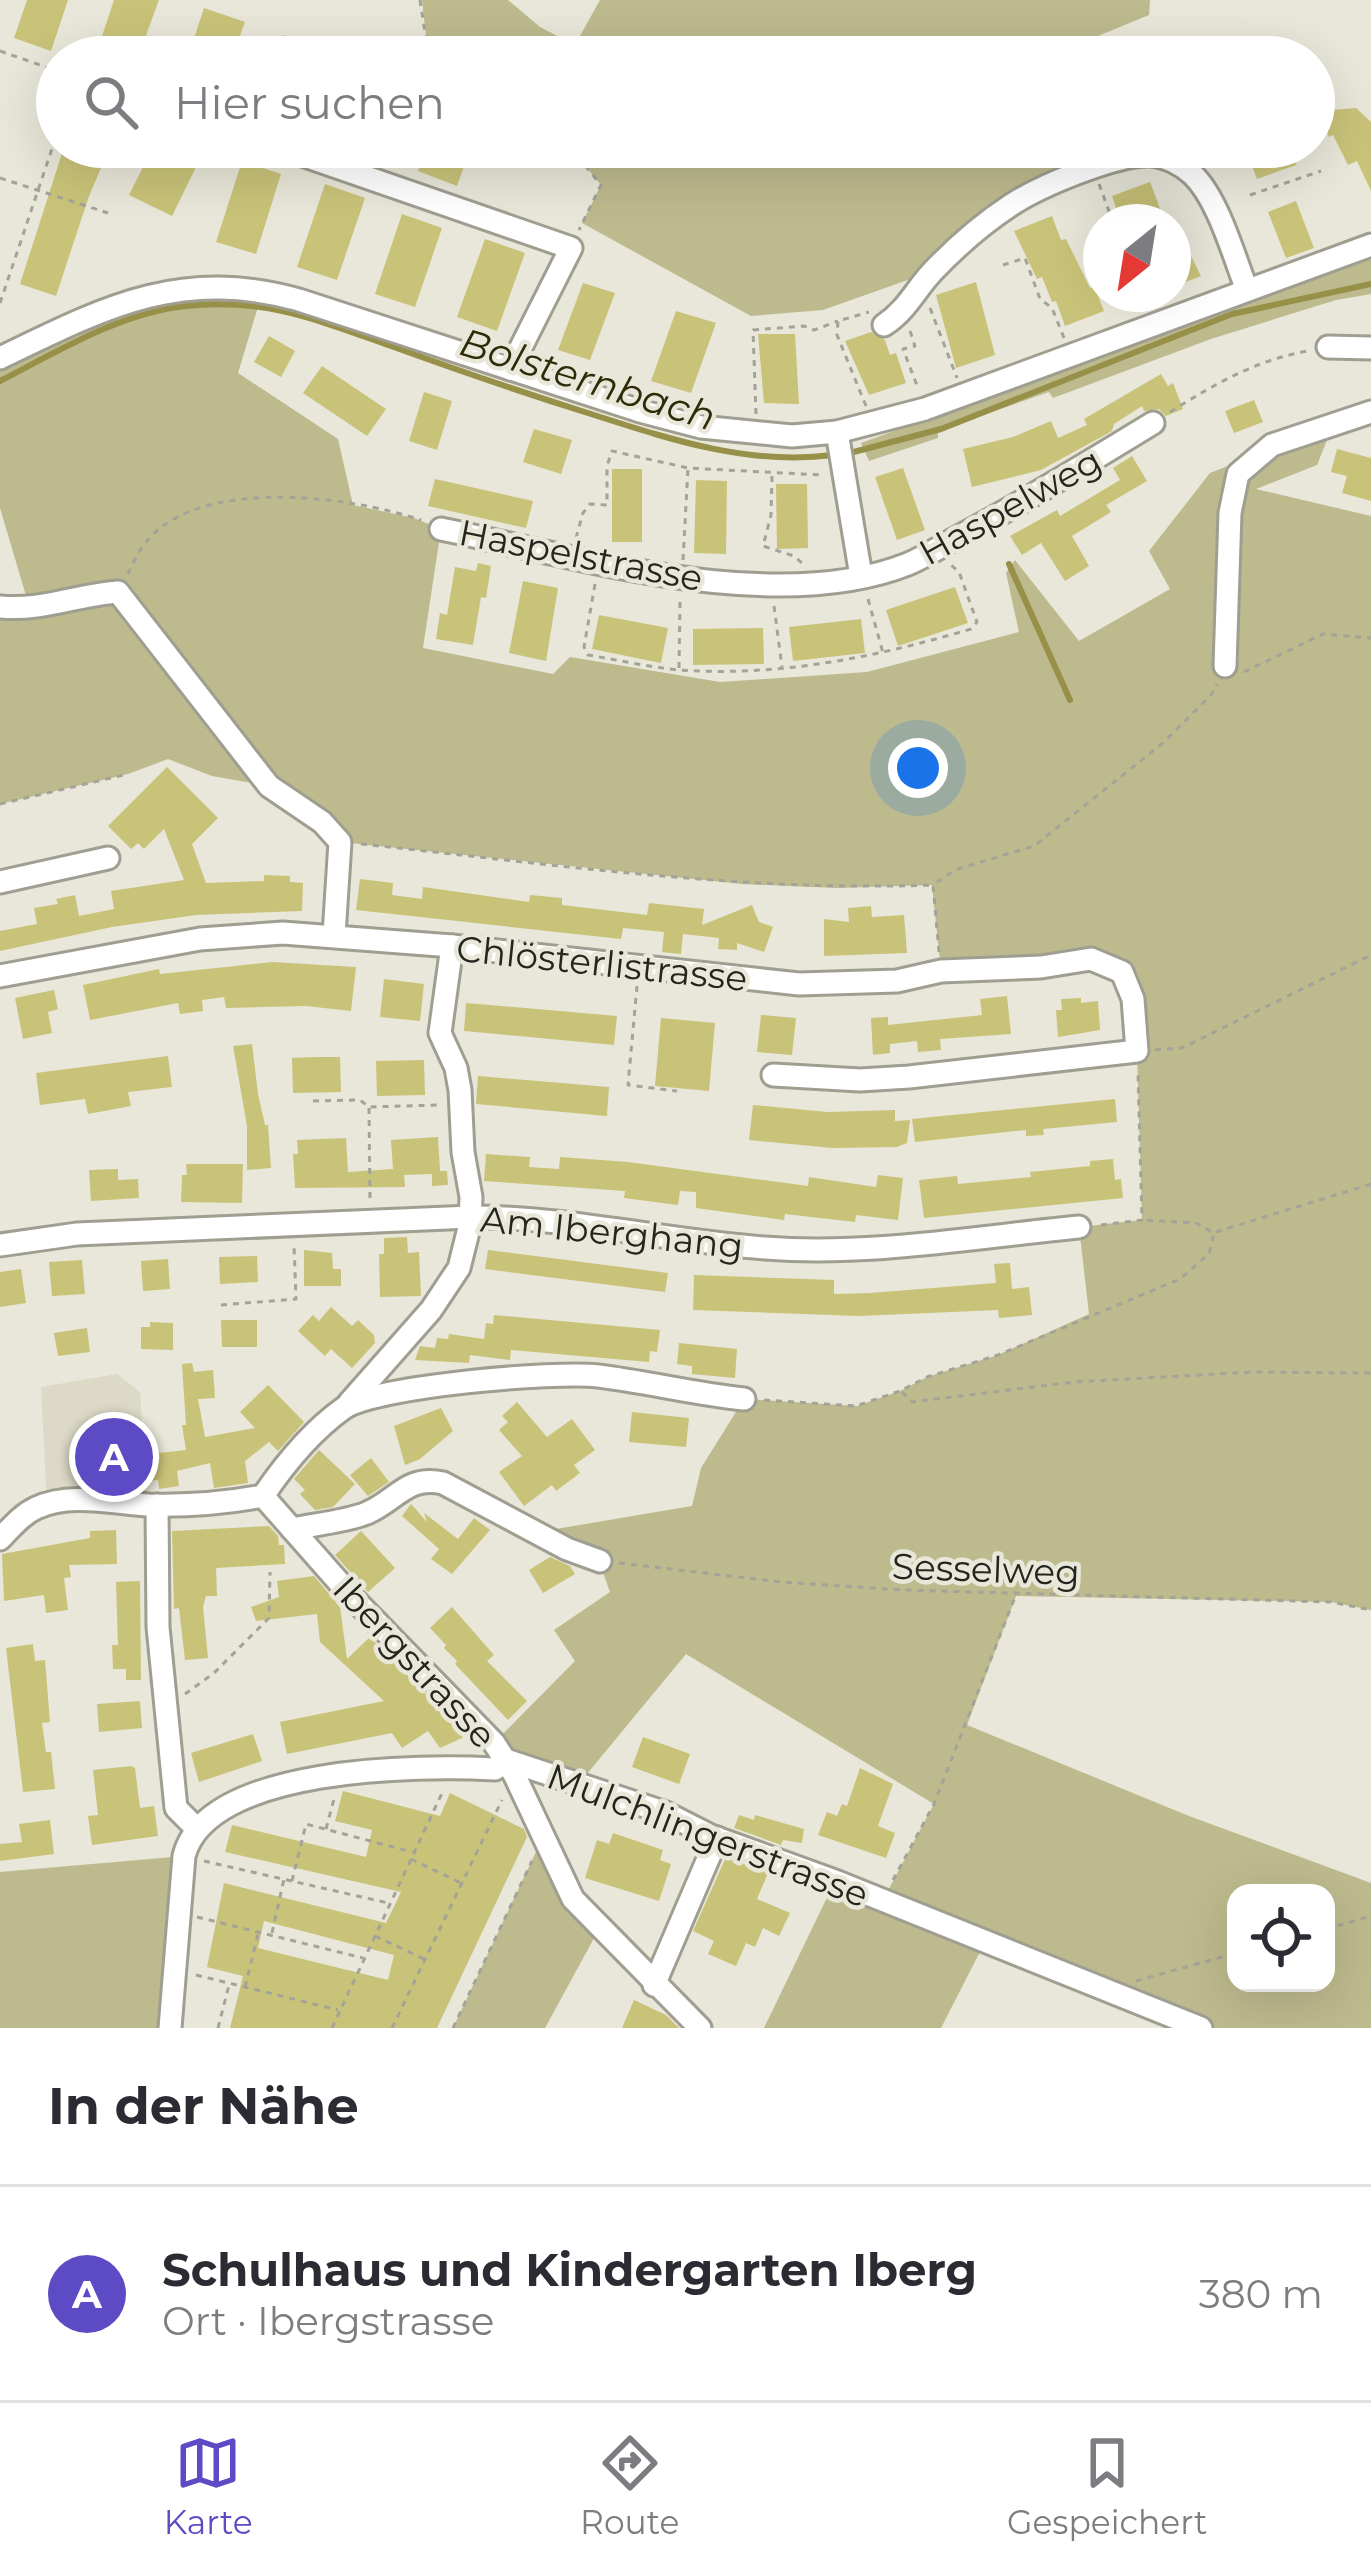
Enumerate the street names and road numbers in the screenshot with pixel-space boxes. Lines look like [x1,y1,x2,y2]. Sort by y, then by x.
street label: Haspelweg [911,438,1109,574]
street label: Haspelstrasse [455,510,707,600]
street label: Chlösterlistrasse [454,926,750,1000]
street label: Am Iberghang [479,1196,745,1268]
street label: Sesselweg [891,1544,1081,1594]
street label: Ibergstrasse [324,1567,506,1757]
street label: Mulchlingerstrasse [541,1753,875,1917]

